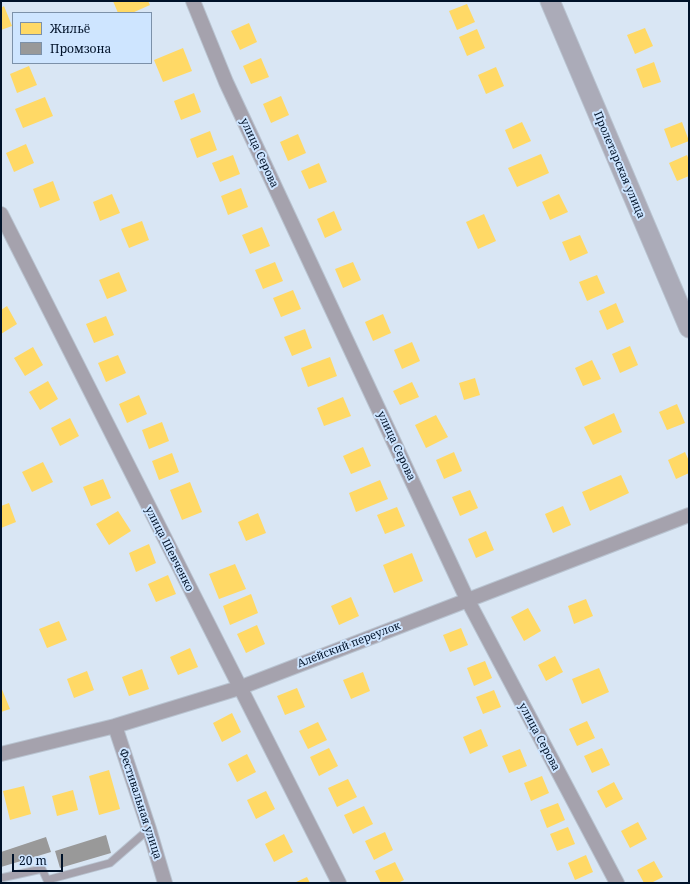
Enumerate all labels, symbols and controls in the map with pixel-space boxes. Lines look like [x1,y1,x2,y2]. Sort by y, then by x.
legend [12,12,152,64]
text: Жильё [50,20,90,37]
text: Промзона [50,40,111,57]
street label: Пролетарская улица [590,109,648,221]
street label: улица Серова [237,116,281,190]
street label: улица Серова [374,409,418,483]
street label: улица Шевченко [142,504,196,594]
street label: Алейский переулок [296,619,402,671]
street label: улица Серова [516,701,562,773]
street label: Фестивальная улица [116,747,164,861]
scale bar [14,846,65,872]
text: 20 m [19,852,47,869]

